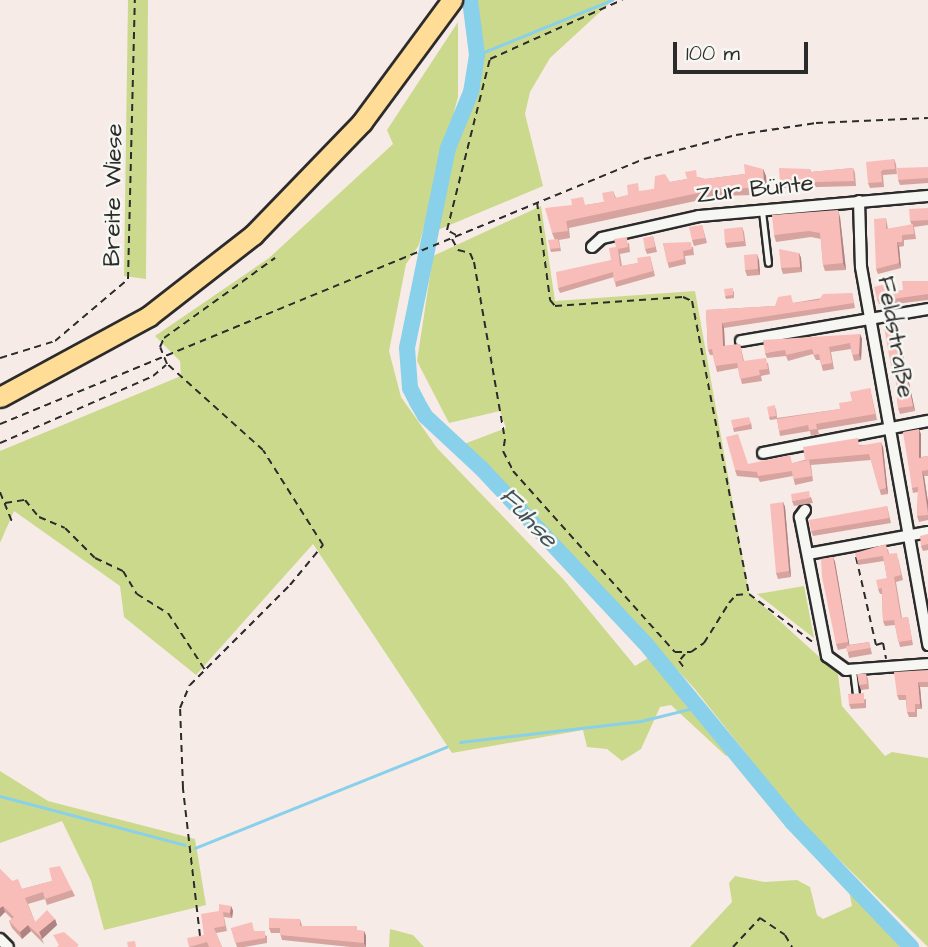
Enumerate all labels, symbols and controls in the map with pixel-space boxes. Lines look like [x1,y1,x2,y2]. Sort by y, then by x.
scale bar [676,28,811,72]
text: 100 m [686,39,740,68]
street label: Breite Wiese [98,123,130,267]
street label: Zur Bünte [695,170,815,210]
street label: Feldstraße [870,274,920,400]
water label: Fuhse [492,481,564,555]

